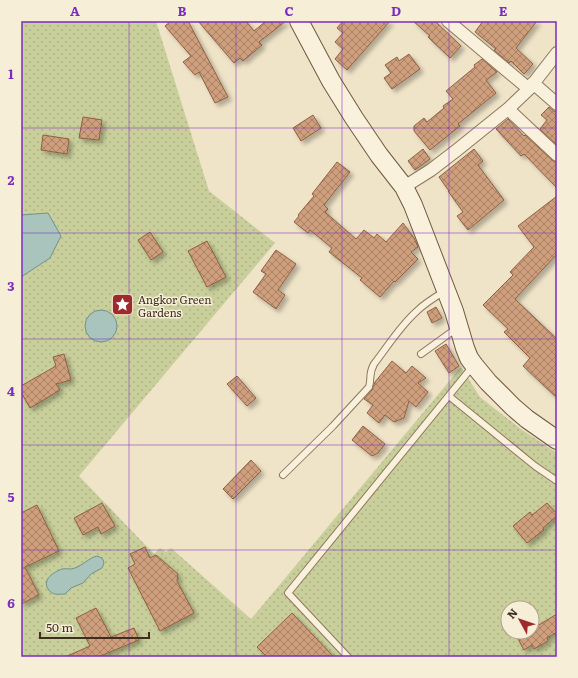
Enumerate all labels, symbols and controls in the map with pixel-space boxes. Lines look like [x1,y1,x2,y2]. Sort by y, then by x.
text: A [70,1,80,20]
text: B [178,1,187,20]
text: C [284,1,294,20]
text: D [391,1,401,20]
text: E [499,1,508,20]
text: 1 [8,64,14,83]
text: 2 [8,170,15,189]
text: 3 [7,276,15,295]
place label: Angkor Green Gardens [138,291,211,320]
place icon: Angkor Green Gardens [109,292,135,318]
text: 4 [7,381,15,400]
text: 5 [7,487,15,506]
text: 6 [7,593,15,612]
north arrow [500,600,540,640]
text: N [502,604,521,622]
scale bar [40,614,149,640]
text: 50 m [46,618,73,636]

